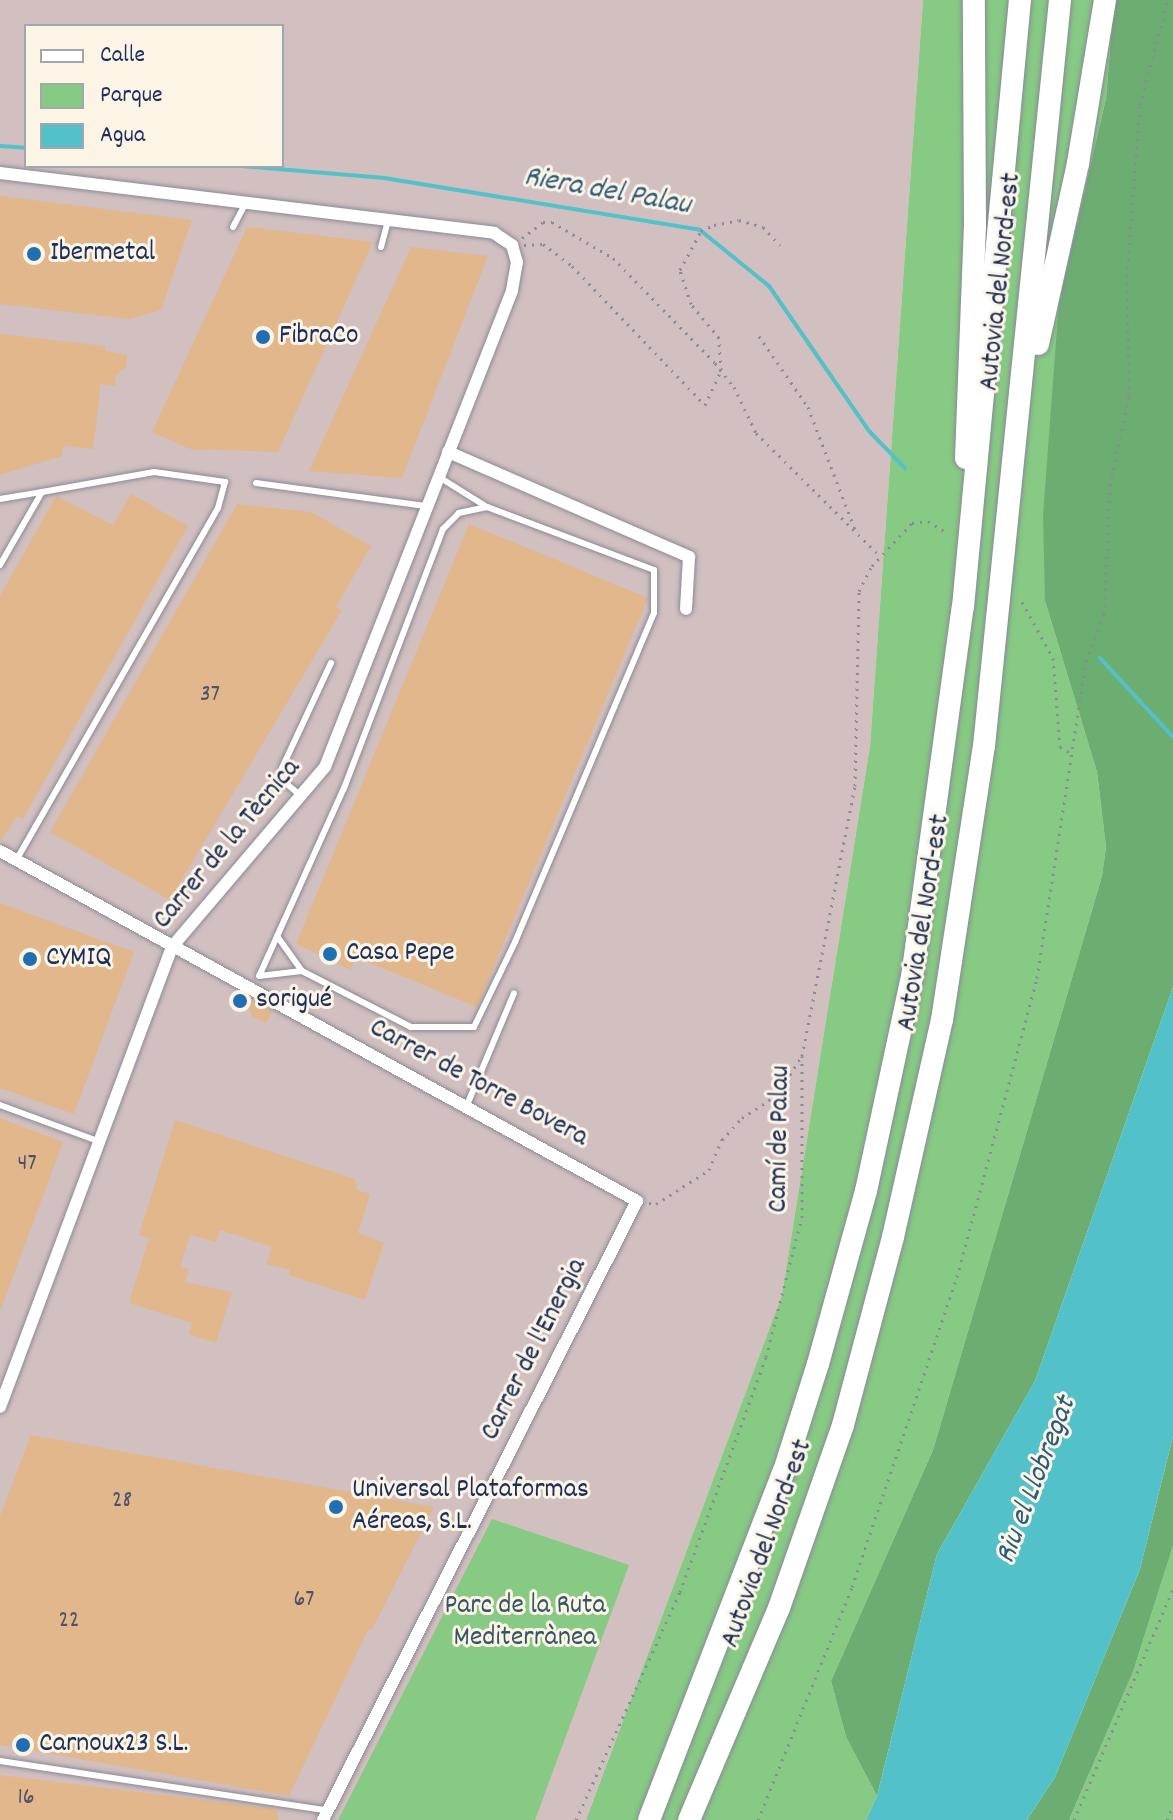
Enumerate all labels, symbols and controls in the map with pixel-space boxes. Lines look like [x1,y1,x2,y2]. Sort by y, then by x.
legend [24,24,284,168]
text: Calle [100,39,145,73]
text: Parque [100,79,163,113]
text: Agua [100,119,145,153]
water label: Riera del Palau [521,161,693,225]
street label: Autovia del Nord-est [974,171,1030,393]
place label: Ibermetal [50,237,155,271]
marker: Ibermetal [25,245,43,263]
place label: FibraCo [279,320,359,354]
marker: FibraCo [254,328,272,346]
house number: 37 [200,682,220,710]
street label: Carrer de la Tècnica [147,753,309,937]
street label: Autovia del Nord-est [891,812,959,1034]
place label: Casa Pepe [346,937,455,971]
place label: CYMIQ [46,942,111,976]
marker: Casa Pepe [321,945,339,963]
marker: CYMIQ [21,950,39,968]
place label: sorigué [256,984,332,1018]
marker: sorigué [231,992,249,1010]
street label: Carrer de Torre Bovera [363,1012,593,1156]
street label: Camí de Palau [763,1065,799,1213]
house number: 47 [17,1151,37,1179]
street label: Carrer de l'Energia [475,1253,595,1447]
water label: Riu el Llobregat [990,1393,1086,1569]
street label: Autovia del Nord-est [715,1435,821,1653]
place label: Universal Plataformas Aéreas, S.L. [352,1474,589,1540]
house number: 28 [112,1488,132,1516]
marker: Universal Plataformas Aéreas, S.L. [327,1498,345,1516]
house number: 67 [294,1587,314,1615]
park label: Parc de la Ruta Mediterrànea [444,1590,606,1656]
house number: 22 [59,1608,79,1636]
place label: Carnoux23 S.L. [39,1728,188,1762]
marker: Carnoux23 S.L. [14,1736,32,1754]
house number: 16 [17,1785,35,1813]

